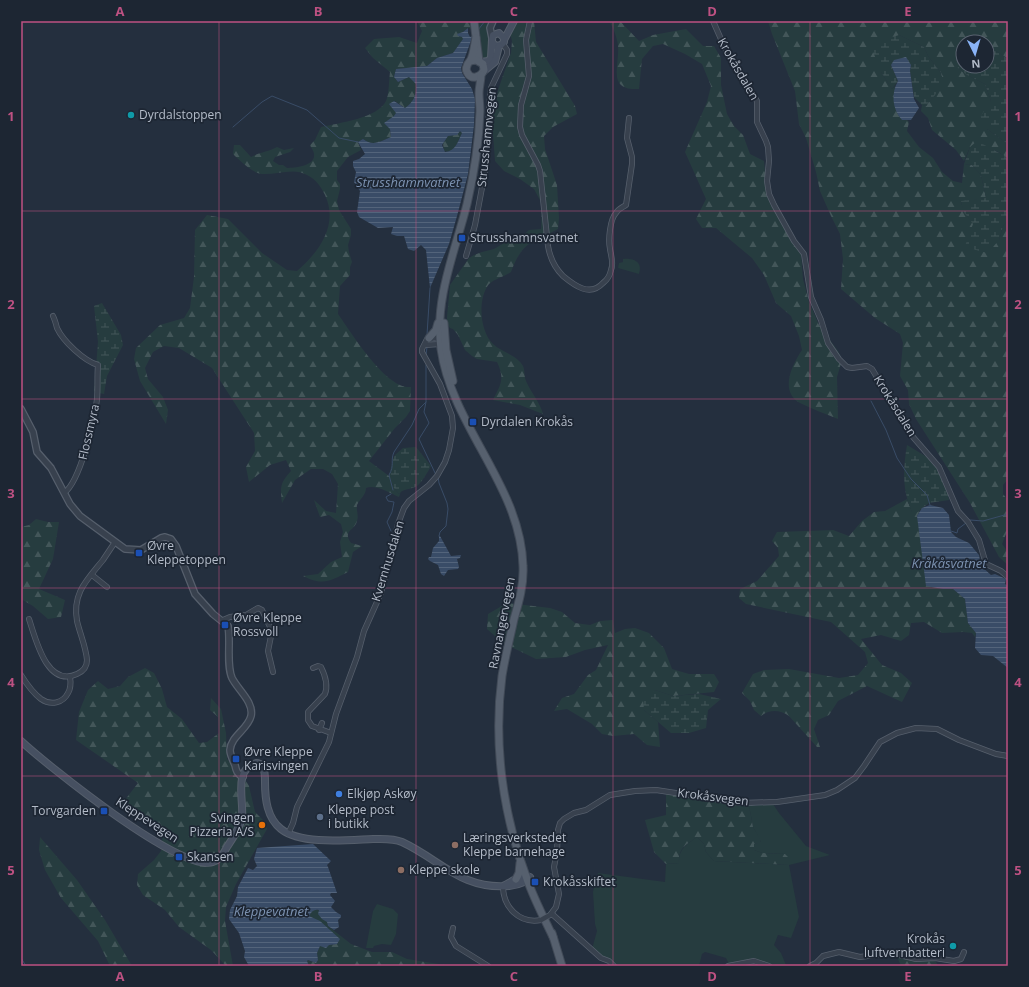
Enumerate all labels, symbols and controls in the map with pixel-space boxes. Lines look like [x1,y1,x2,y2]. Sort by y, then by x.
text: A [116,2,125,20]
text: B [314,2,323,20]
text: C [510,2,518,20]
text: D [707,2,717,20]
text: E [904,2,912,20]
street label: Krokåsdalen [714,34,763,103]
north arrow [955,34,995,74]
text: N [971,57,981,72]
street label: Strusshamnvegen [473,86,500,188]
place label: Dyrdalstoppen [139,106,222,123]
text: 1 [7,107,15,125]
text: 1 [1014,107,1022,125]
marker: Dyrdalstoppen [126,110,136,120]
water label: Strusshamnvatnet [356,173,461,191]
place label: Strusshamnsvatnet [470,229,578,246]
marker: Strusshamnsvatnet [457,233,467,243]
text: 2 [7,295,15,313]
text: 2 [1014,295,1022,313]
street label: Krokåsdalen [870,372,921,440]
street label: Flossmyra [74,402,103,461]
place label: Dyrdalen Krokås [481,413,573,430]
marker: Dyrdalen Krokås [468,417,478,427]
text: 3 [7,484,15,502]
text: 3 [1014,484,1022,502]
street label: Kvernhusdalen [367,518,408,603]
place label: Øvre Kleppetoppen [147,537,226,568]
marker: Øvre Kleppetoppen [134,548,144,558]
water label: Kråkåsvatnet [912,554,987,572]
street label: Ravnangervegen [484,576,519,670]
place label: Øvre Kleppe Rossvoll [233,609,302,640]
marker: Øvre Kleppe Rossvoll [220,620,230,630]
text: 4 [7,673,15,691]
text: 4 [1014,673,1022,691]
place label: Øvre Kleppe Karisvingen [244,743,313,774]
marker: Øvre Kleppe Karisvingen [231,754,241,764]
street label: Krokåsvegen [677,784,750,809]
place label: Elkjøp Askøy [347,785,418,802]
marker: Elkjøp Askøy [334,789,344,799]
street label: Kleppevegen [112,793,182,846]
place label: Kleppe post i butikk [328,801,394,832]
place label: Torvgarden [32,802,96,819]
marker: Torvgarden [99,806,109,816]
place label: Svingen Pizzeria A/S [189,809,254,840]
marker: Kleppe post i butikk [315,812,325,822]
marker: Svingen Pizzeria A/S [257,820,267,830]
place label: Læringsverkstedet Kleppe barnehage [463,829,566,860]
marker: Læringsverkstedet Kleppe barnehage [450,840,460,850]
place label: Skansen [187,848,234,865]
marker: Skansen [174,852,184,862]
text: 5 [7,861,15,879]
place label: Kleppe skole [409,861,480,878]
text: 5 [1014,861,1022,879]
marker: Kleppe skole [396,865,406,875]
place label: Krokåsskiftet [543,873,616,890]
marker: Krokåsskiftet [530,877,540,887]
water label: Kleppevatnet [234,902,309,920]
place label: Krokås luftvernbatteri [864,930,945,961]
marker: Krokås luftvernbatteri [948,941,958,951]
text: A [116,967,125,985]
text: B [314,967,323,985]
text: C [510,967,518,985]
text: D [707,967,717,985]
text: E [904,967,912,985]

